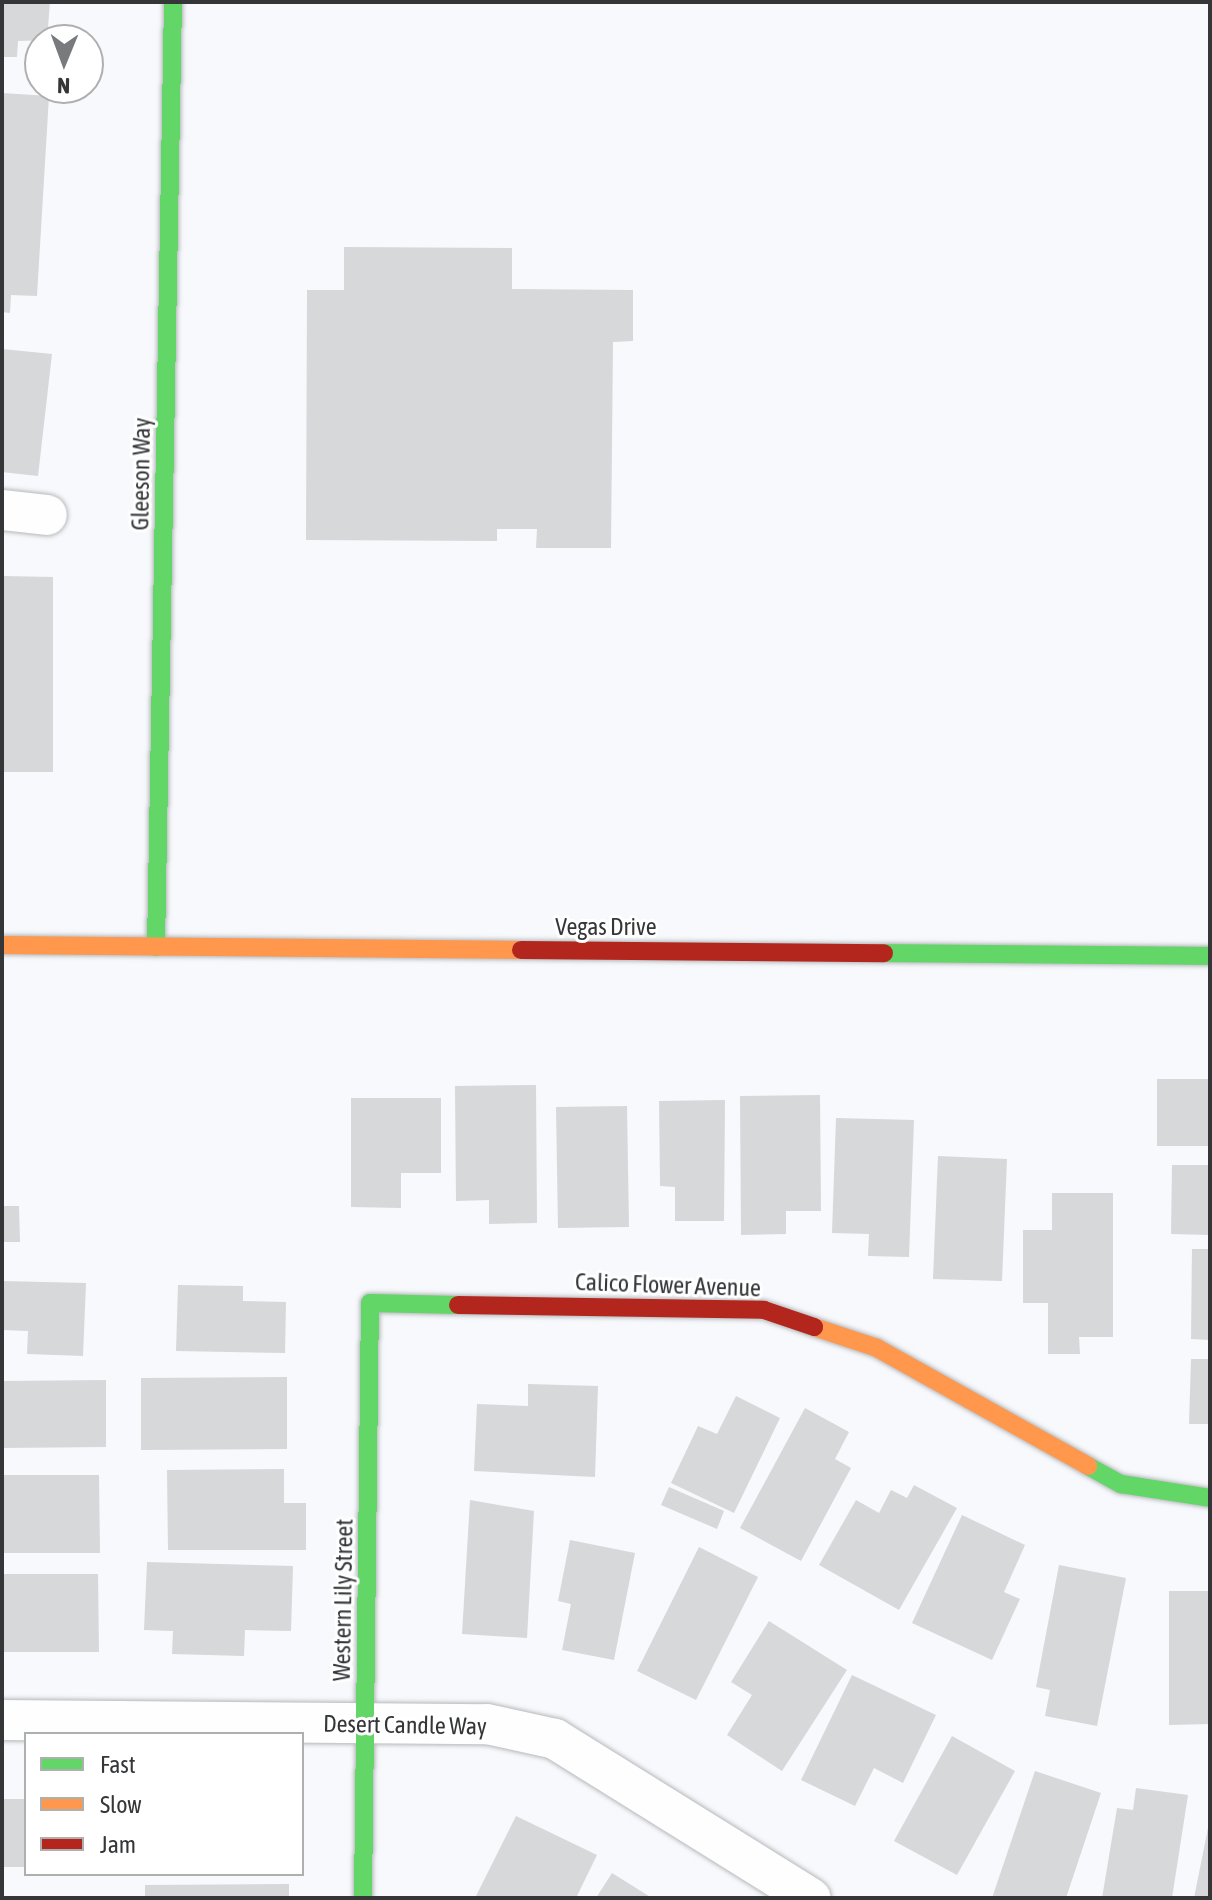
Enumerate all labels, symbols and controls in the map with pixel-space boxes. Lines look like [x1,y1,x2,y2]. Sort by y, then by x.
north arrow [24,24,104,104]
text: N [57,73,70,99]
street label: Gleeson Way [126,417,156,531]
street label: Vegas Drive [555,913,657,941]
street label: Calico Flower Avenue [575,1267,761,1303]
street label: Western Lily Street [327,1519,359,1681]
street label: Desert Candle Way [323,1709,487,1741]
legend [24,1732,304,1876]
text: Fast [100,1751,136,1778]
text: Slow [100,1791,142,1818]
text: Jam [100,1831,136,1858]

